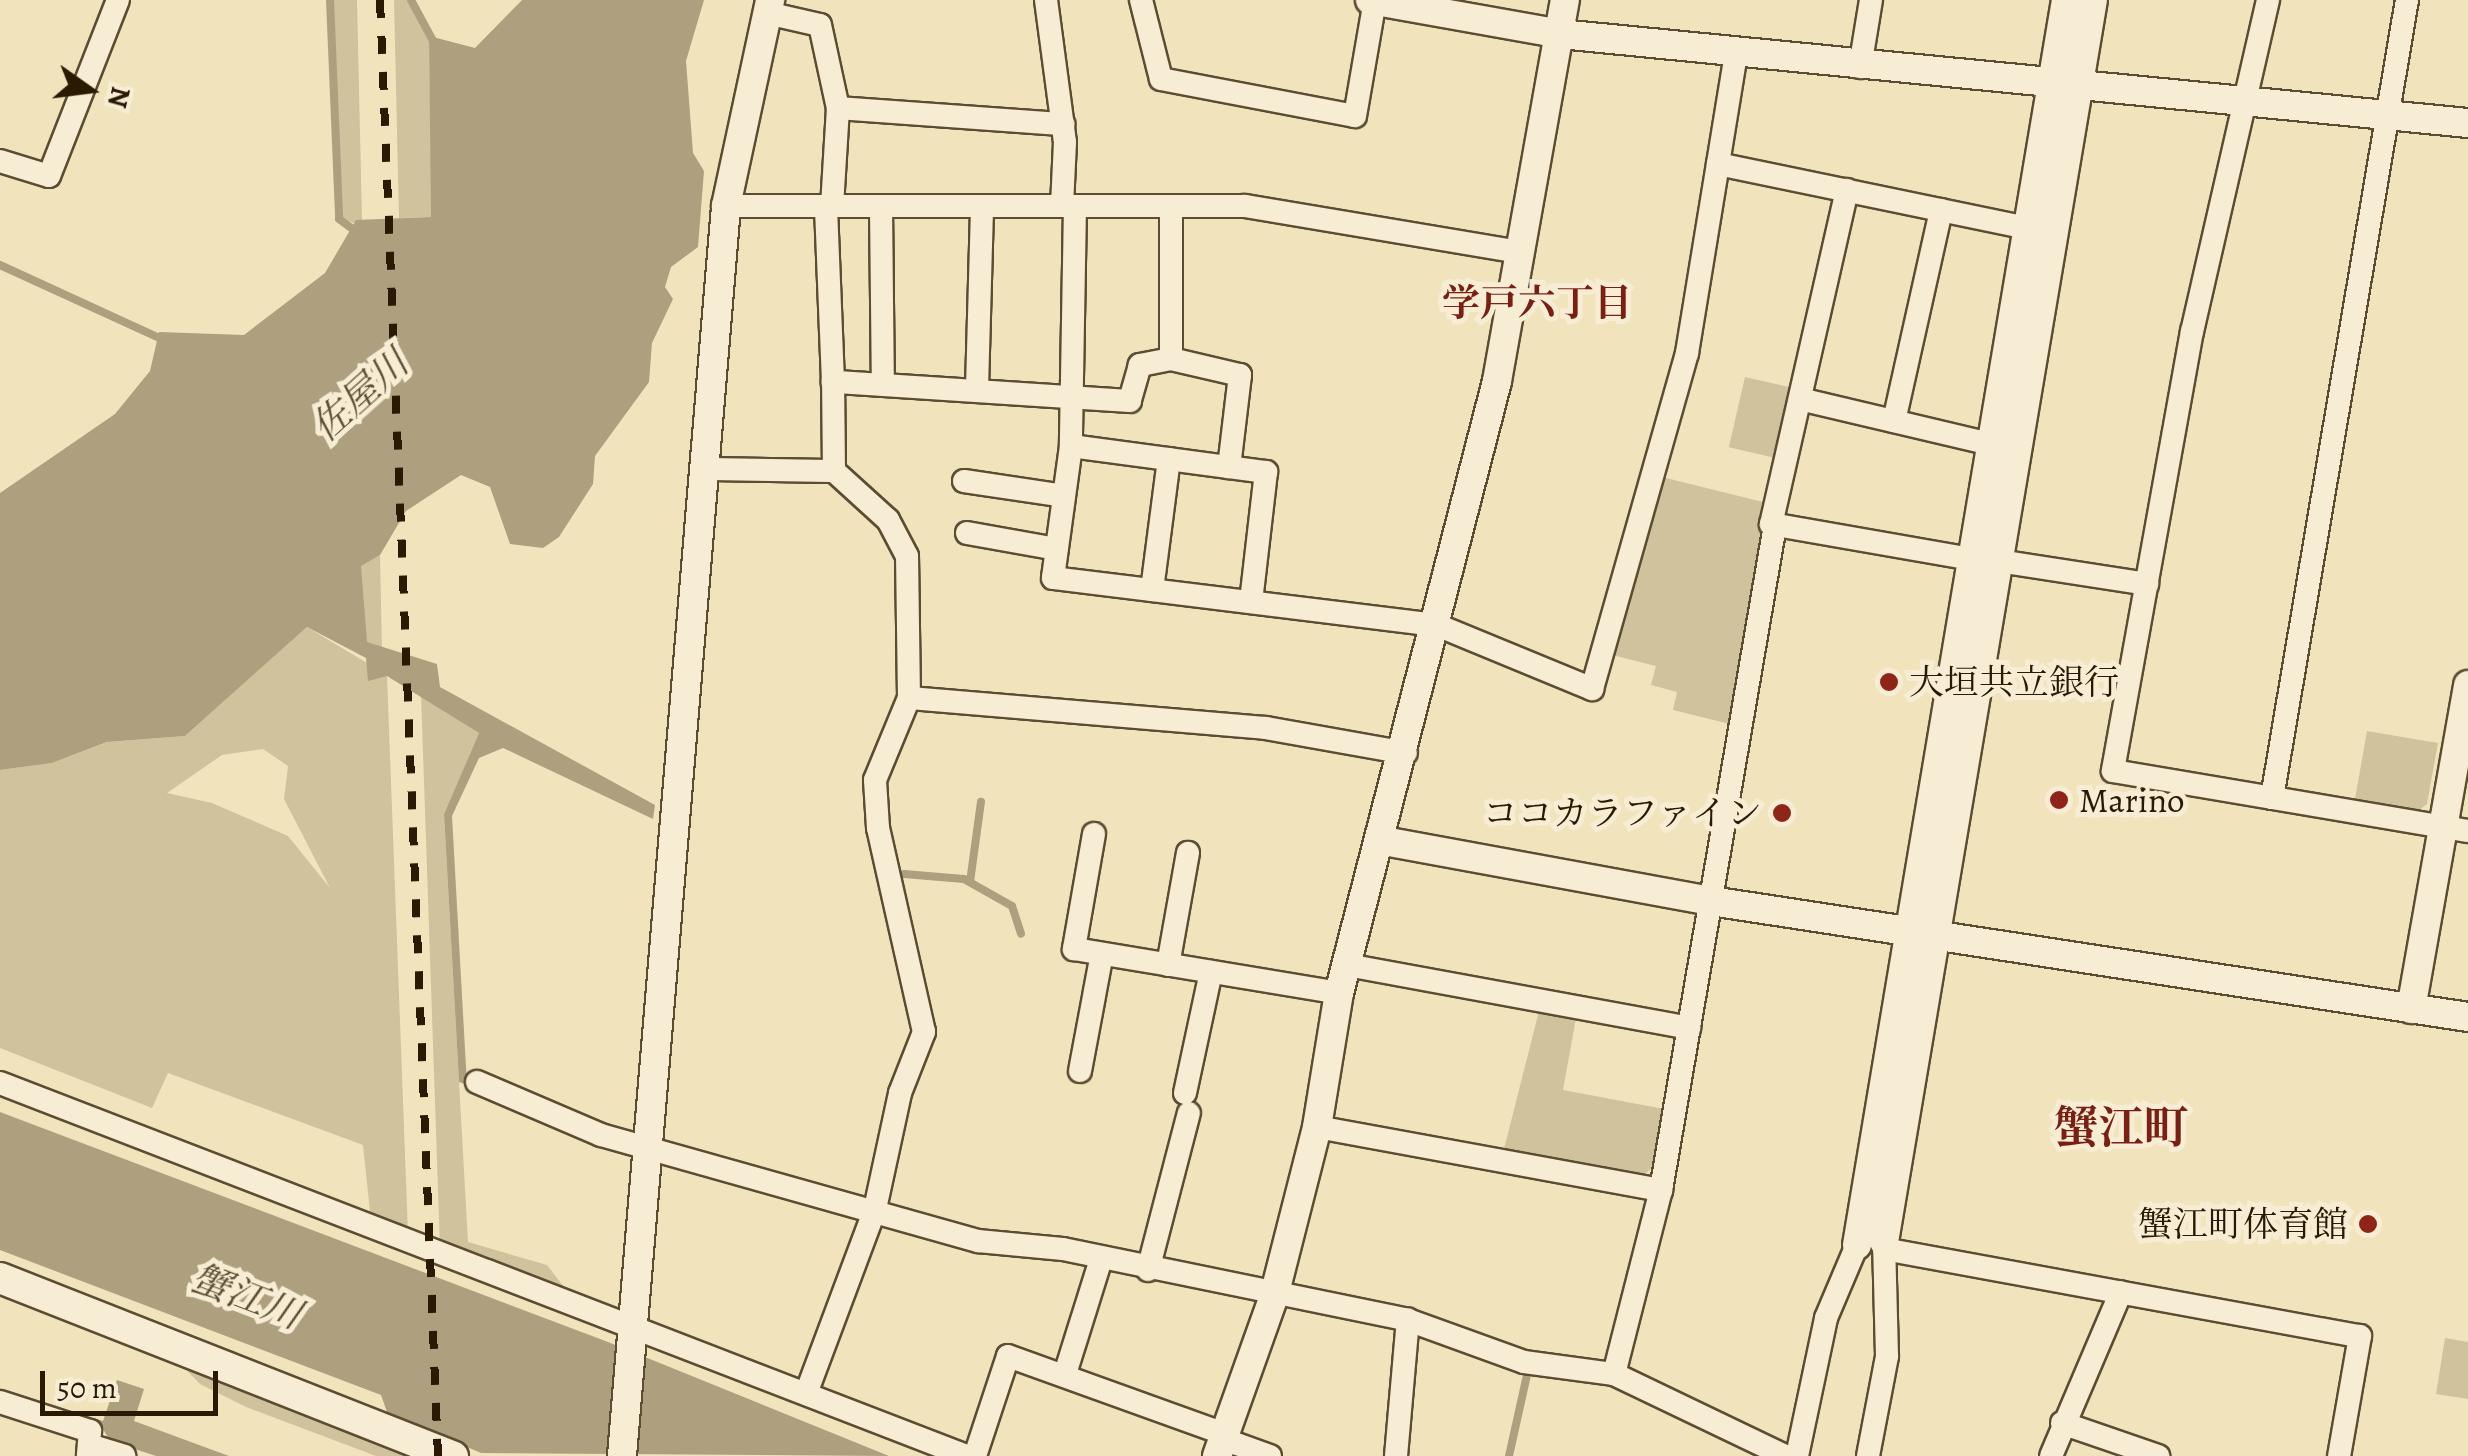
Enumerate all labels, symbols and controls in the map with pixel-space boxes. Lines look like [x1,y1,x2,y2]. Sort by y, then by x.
north arrow [40,40,140,140]
text: N [98,83,140,112]
district label: 学戸六丁目 [1442,281,1632,327]
water label: 佐屋川 [302,341,418,451]
place label: 大垣共立銀行 [1909,661,2119,703]
marker: 大垣共立銀行 [1878,671,1900,693]
place label: Marino [2079,779,2184,821]
marker: Marino [2048,789,2070,811]
place label: ココカラファイン [1482,792,1762,834]
marker: ココカラファイン [1771,802,1793,824]
district label: 蟹江町 [2054,1102,2188,1156]
place label: 蟹江町体育館 [2138,1203,2348,1245]
marker: 蟹江町体育館 [2357,1213,2379,1235]
water label: 蟹江川 [185,1255,307,1339]
scale bar [45,1351,222,1413]
text: 50 m [57,1368,117,1408]

